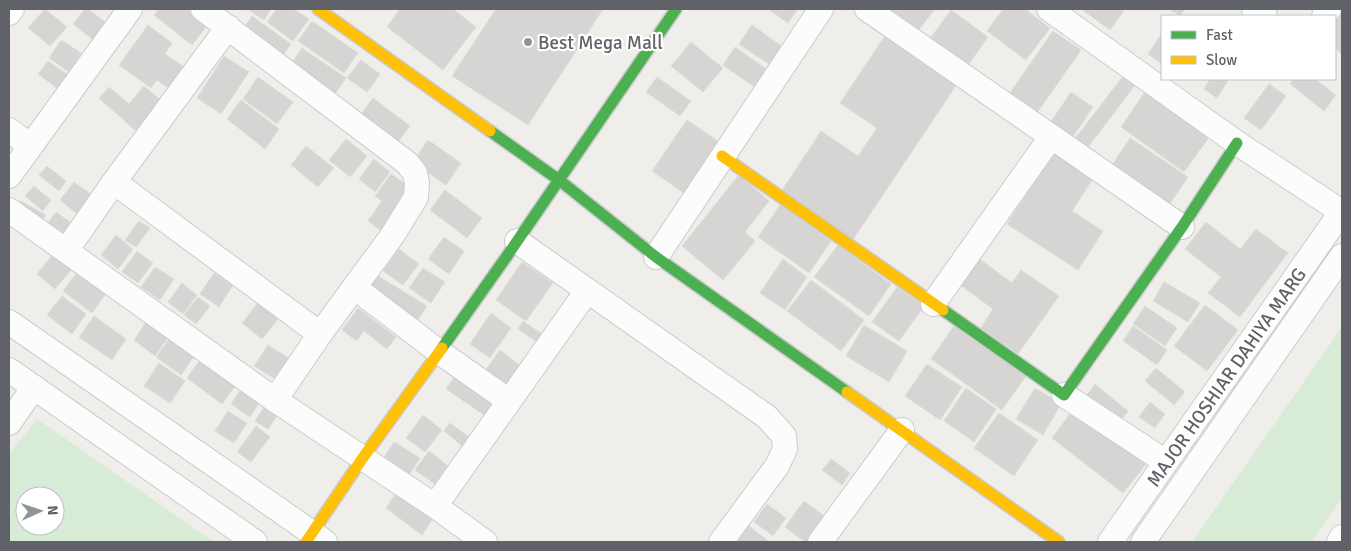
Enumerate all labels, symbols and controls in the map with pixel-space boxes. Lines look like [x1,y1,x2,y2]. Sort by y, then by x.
legend [1161,15,1336,80]
text: Fast [1206,26,1233,44]
place label: Best Mega Mall [538,31,663,55]
marker: Best Mega Mall [522,36,534,48]
text: Slow [1206,51,1237,69]
street label: MAJOR HOSHIAR DAHIYA MARG [1142,263,1312,492]
north arrow [15,486,65,536]
text: N [44,505,61,516]

